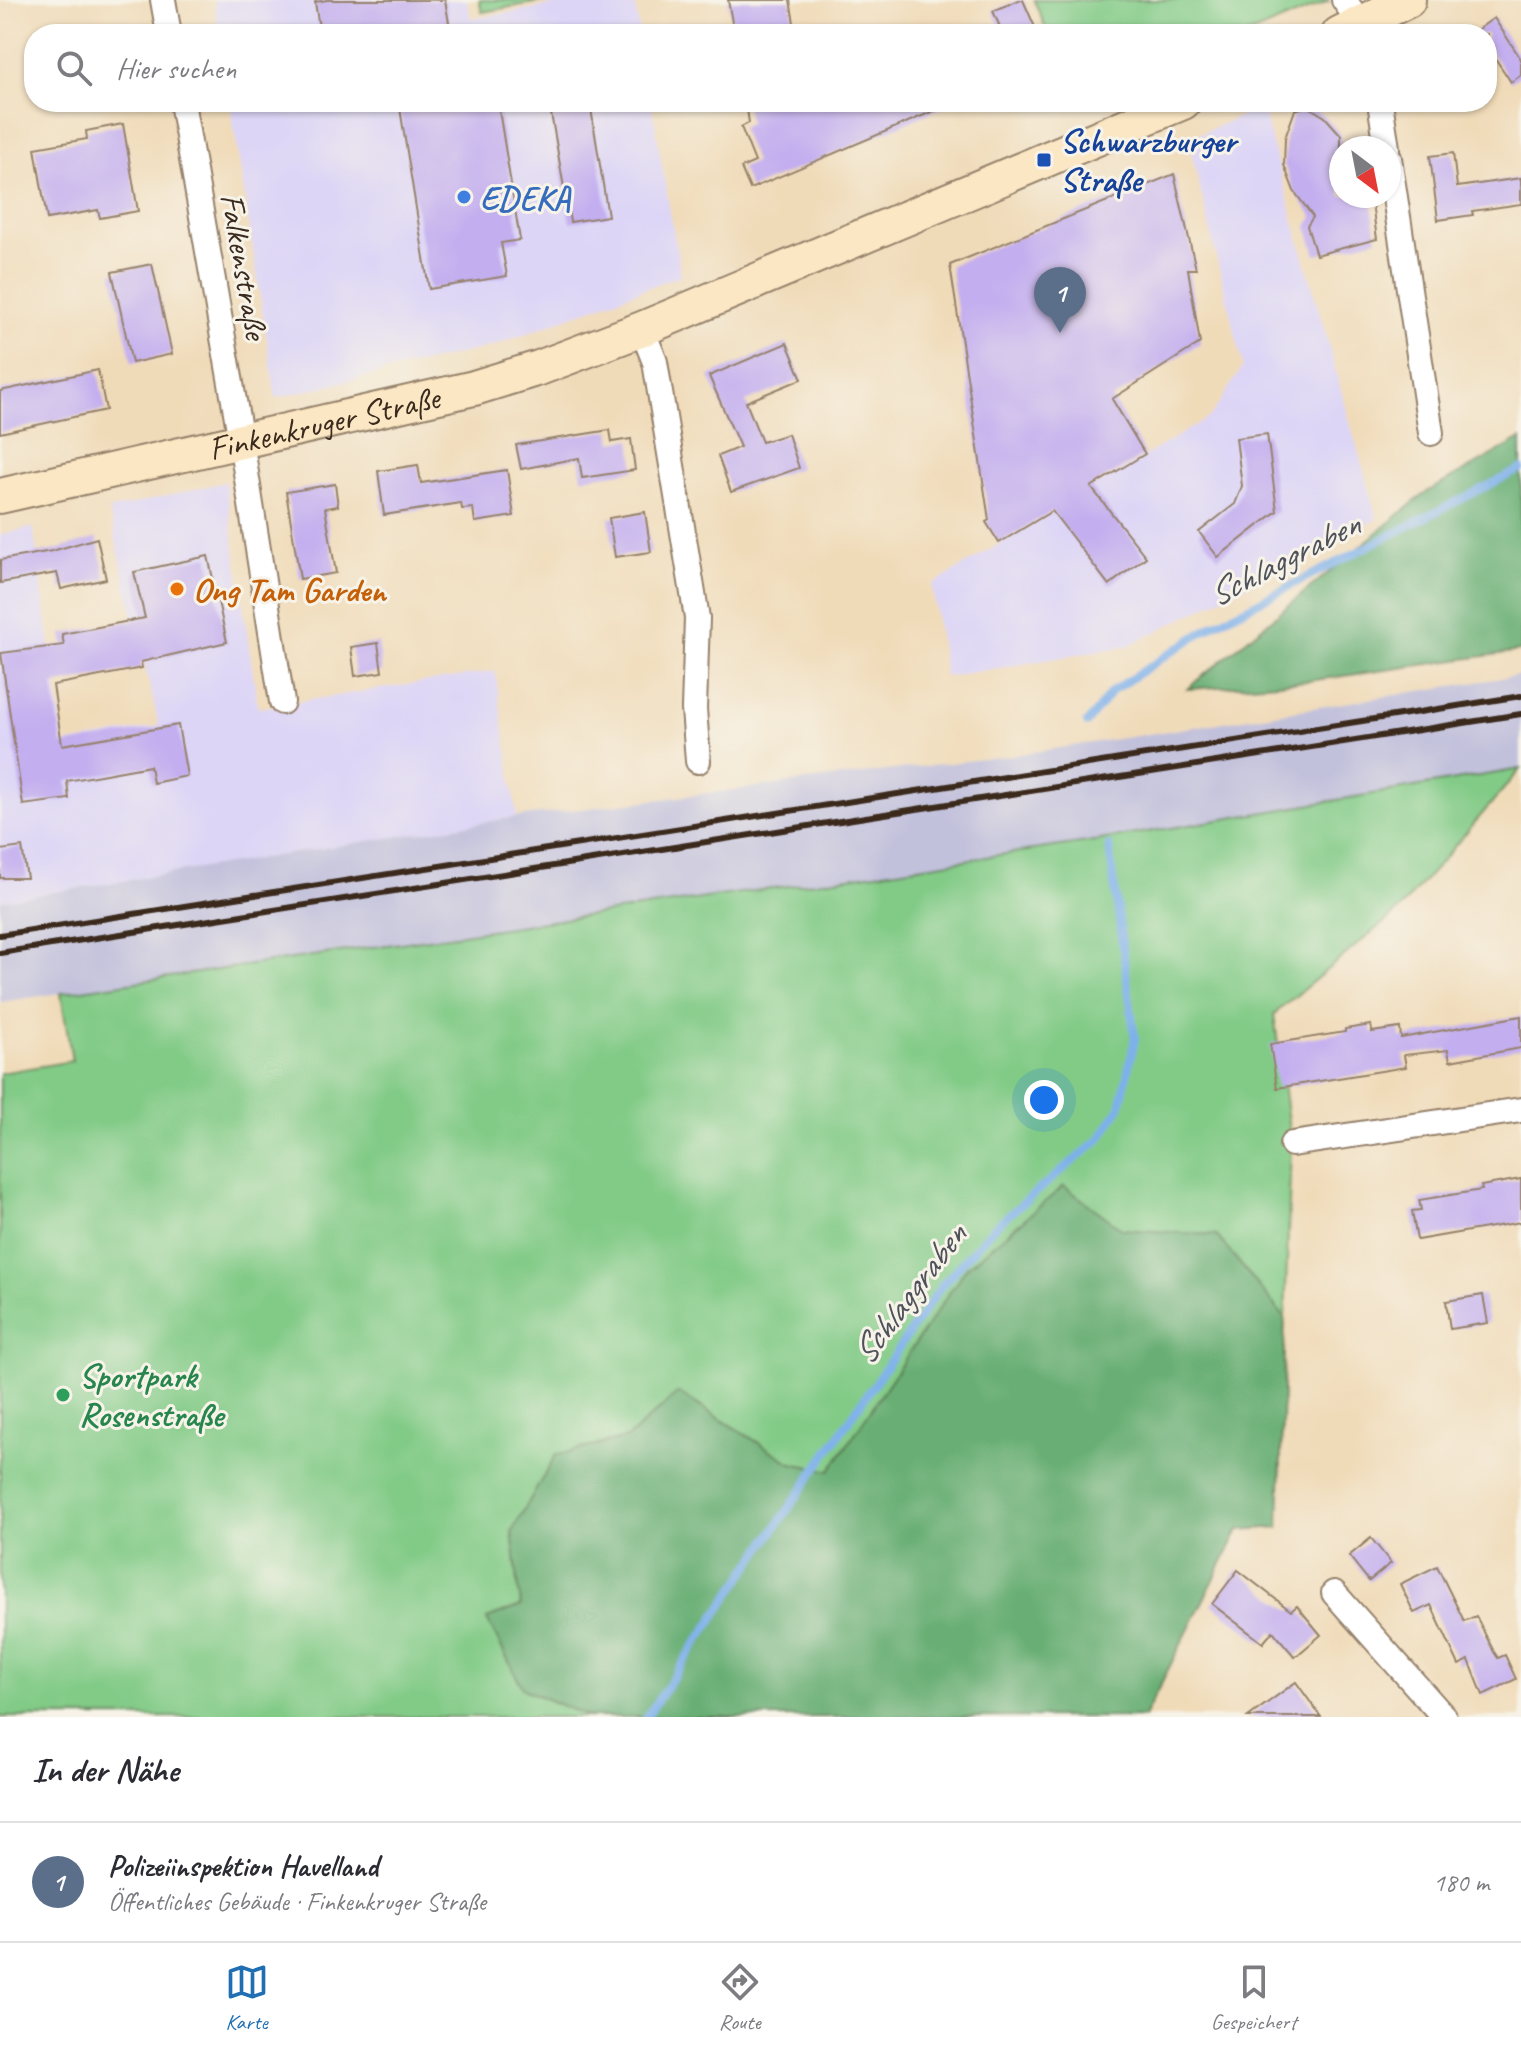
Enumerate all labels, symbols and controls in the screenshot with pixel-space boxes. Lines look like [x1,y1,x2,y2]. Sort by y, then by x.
search box [24,24,1497,112]
icon: search [52,46,96,90]
text: Hier suchen [116,49,236,87]
place label: Schwarzburger Straße [1060,119,1240,201]
north arrow [1329,136,1401,208]
marker: Schwarzburger Straße [1035,151,1053,169]
place label: EDEKA [480,176,572,219]
marker: EDEKA [455,188,473,206]
street label: Falkenstraße [211,190,279,345]
pin: 1 [1034,267,1086,333]
street label: Finkenkruger Straße [204,375,446,470]
water label: Schlaggraben [1200,500,1370,617]
place label: Ong Tam Garden [193,568,388,611]
marker: Ong Tam Garden [168,580,186,598]
your location [1024,1080,1064,1120]
water label: Schlaggraben [841,1212,978,1373]
place label: Sportpark Rosenstraße [79,1354,226,1436]
marker: Sportpark Rosenstraße [54,1386,72,1404]
text: In der Nähe [32,1748,178,1791]
text: Polizeiinspektion Havelland [108,1847,378,1885]
text: 1 [52,1866,64,1899]
text: 180 m [1433,1866,1489,1899]
text: Öffentliches Gebäude · Finkenkruger Straße [108,1885,486,1918]
tab: Karte [225,1960,269,2036]
tab: Route [718,1960,762,2036]
tab: Gespeichert [1211,1960,1296,2036]

